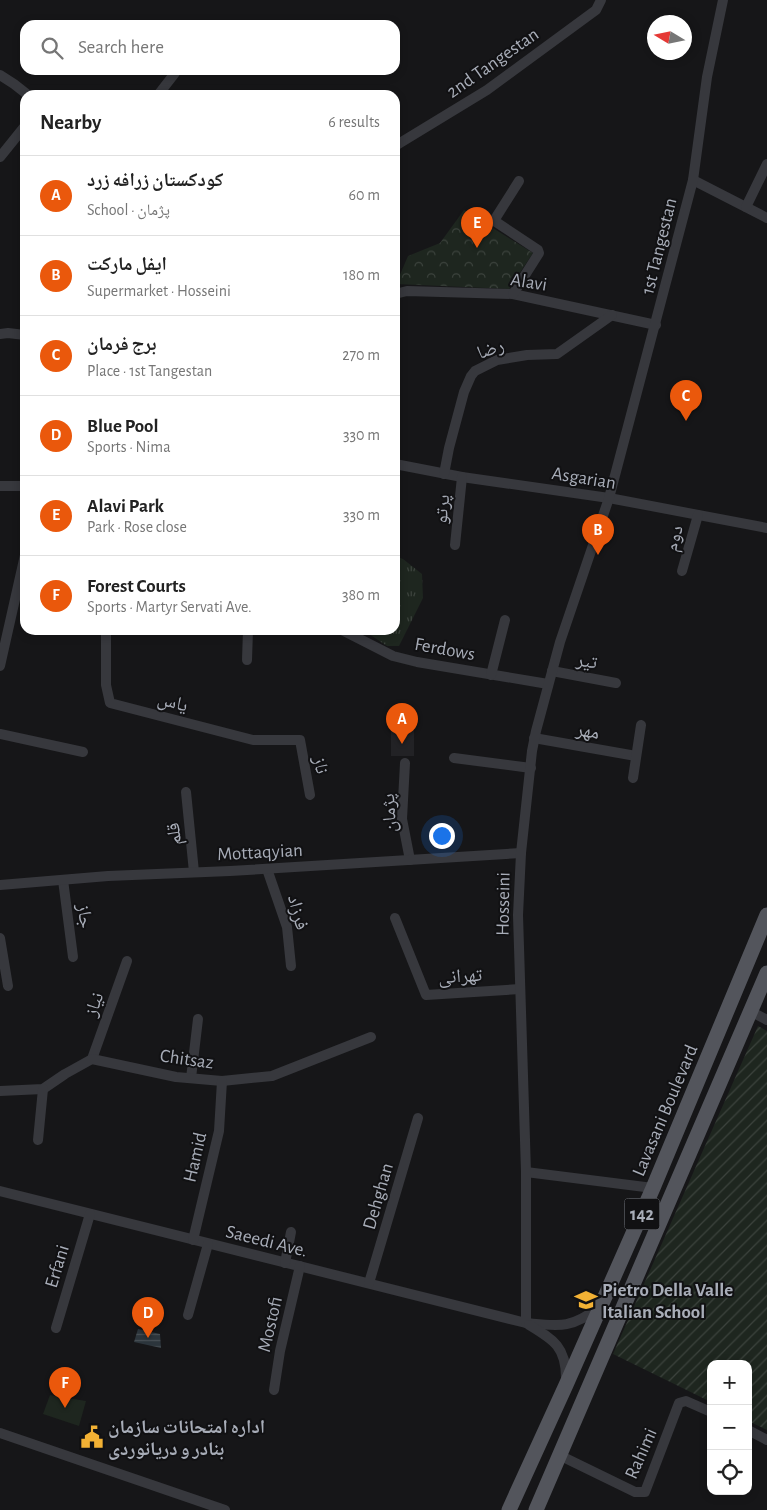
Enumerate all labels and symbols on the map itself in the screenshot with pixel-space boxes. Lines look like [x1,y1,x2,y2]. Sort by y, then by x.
north arrow [647,15,692,60]
street label: 2nd Tangestan [443,25,542,102]
street label: 1st Tangestan [638,196,681,297]
pin: E [461,207,493,248]
street label: Alavi [509,270,548,295]
street label: رضا [475,336,507,364]
pin: C [670,380,702,421]
street label: Asgarian [550,464,617,493]
street label: پرتو [431,493,455,525]
pin: B [582,514,614,555]
street label: دوم [662,523,690,554]
street label: Ferdows [413,635,477,664]
street label: تیر [574,650,599,674]
street label: یاس [155,690,190,716]
pin: A [386,703,418,744]
street label: مهر [573,720,601,744]
street label: ناز [309,754,331,776]
street label: پژمان [379,793,401,833]
street label: قلم [164,821,187,846]
your location [429,823,455,849]
street label: Mottaqyian [217,841,303,864]
street label: Hosseini [493,872,514,936]
street label: فرزاد [283,893,311,932]
street label: جاز [72,902,95,929]
street label: تهرانی [437,965,483,989]
street label: نیاز [81,990,108,1020]
street label: Lavasani Boulevard [629,1042,702,1179]
street label: Chitsaz [159,1046,215,1073]
street label: Hamid [180,1130,210,1184]
street label: Dehghan [360,1161,397,1232]
road number: 142 [624,1198,660,1230]
street label: Saeedi Ave. [224,1222,309,1261]
street label: Erfani [42,1243,73,1290]
place label: Pietro Della Valle Italian School [602,1281,733,1322]
school or university icon: Pietro Della Valle Italian School [573,1287,599,1313]
street label: Mostofi [255,1295,286,1354]
pin: D [132,1297,164,1338]
pin: F [49,1367,81,1408]
place label: اداره امتحانات سازمان بنادر و دریانوردی [108,1418,265,1460]
public building icon: اداره امتحانات سازمان بنادر و دریانوردی [79,1424,105,1450]
street label: Rahimi [622,1425,661,1482]

